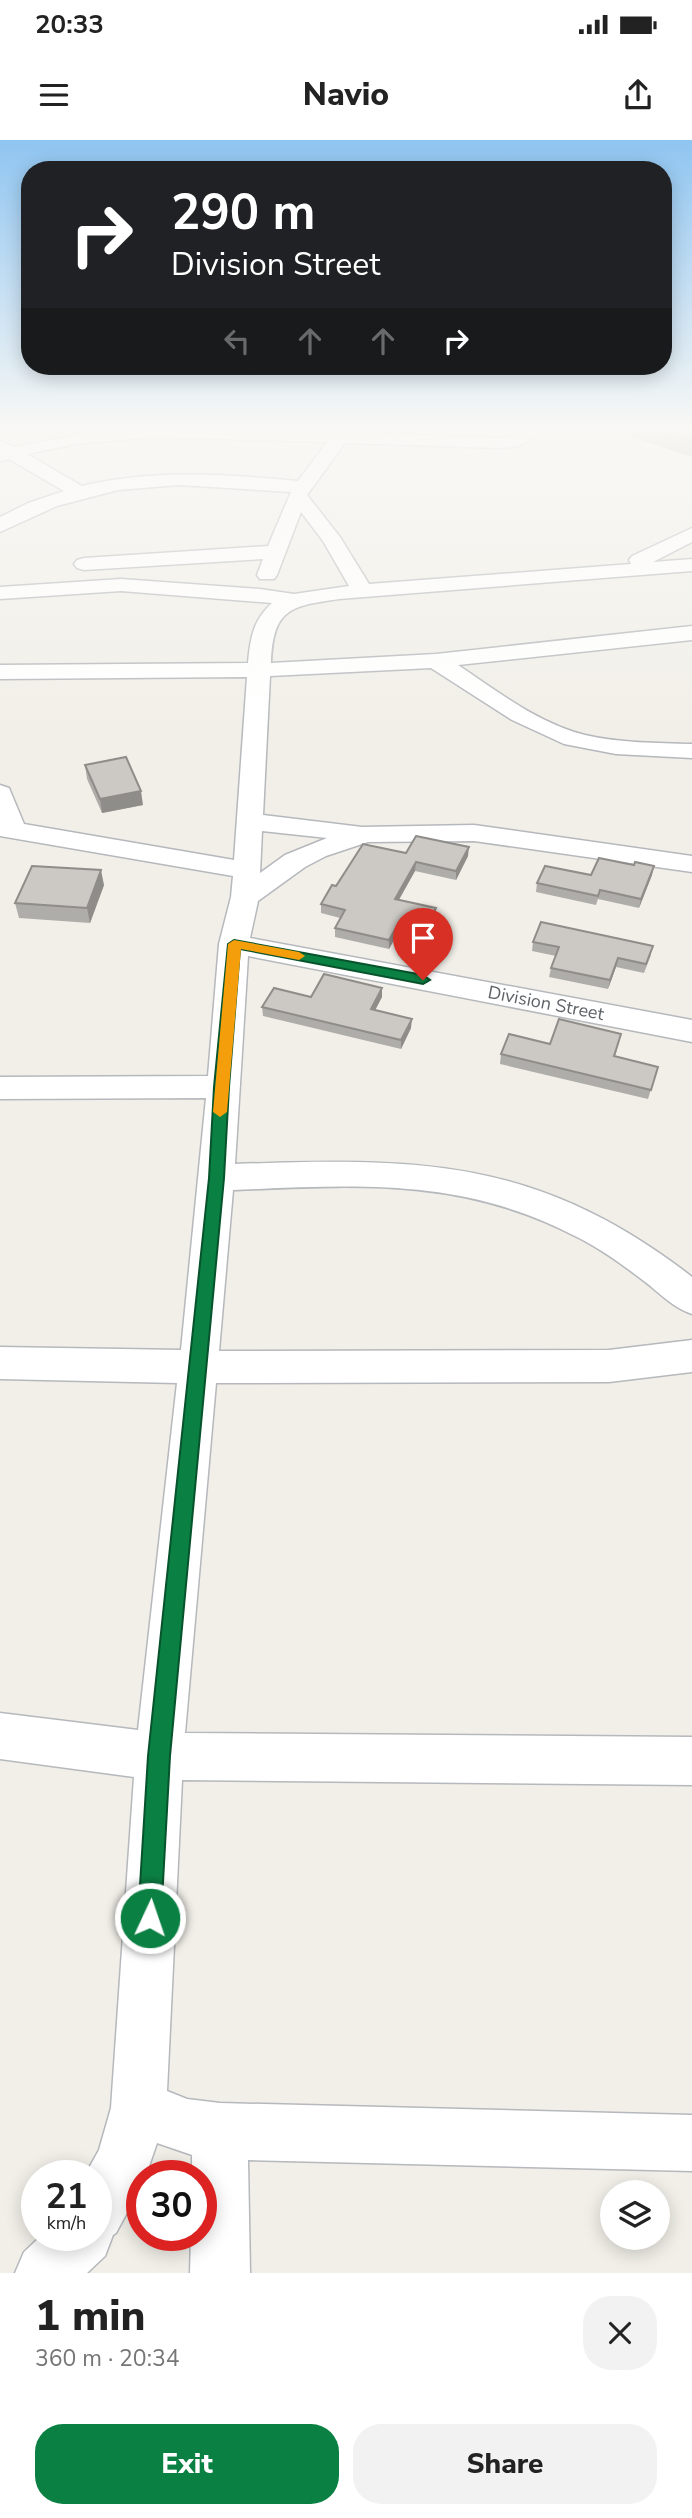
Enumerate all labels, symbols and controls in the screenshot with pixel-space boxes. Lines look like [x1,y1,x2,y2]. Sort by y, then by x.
text: 20:33 [35,7,104,42]
text: Navio [303,73,389,116]
icon: menu [35,76,73,114]
icon: share [619,76,657,114]
text: 290 m [171,179,315,246]
icon: right [56,189,147,280]
text: Division Street [171,243,380,286]
icon: left [218,322,256,360]
icon: ahead [291,322,329,360]
icon: ahead [364,322,402,360]
icon: right [437,322,475,360]
pin [393,908,453,980]
icon: arrive [404,919,442,957]
street label: Division Street [486,980,607,1026]
position arrow [113,1881,187,1955]
speed limit sign: 30 [126,2160,217,2251]
text: 21 [45,2173,88,2220]
map controls [600,2180,670,2250]
button: layers [600,2180,670,2250]
text: km/h [47,2211,86,2235]
text: 1 min [35,2288,145,2345]
button: close [583,2296,657,2370]
text: 360 m · 20:34 [35,2343,180,2374]
button: Exit [35,2424,339,2504]
button: Share [353,2424,657,2504]

